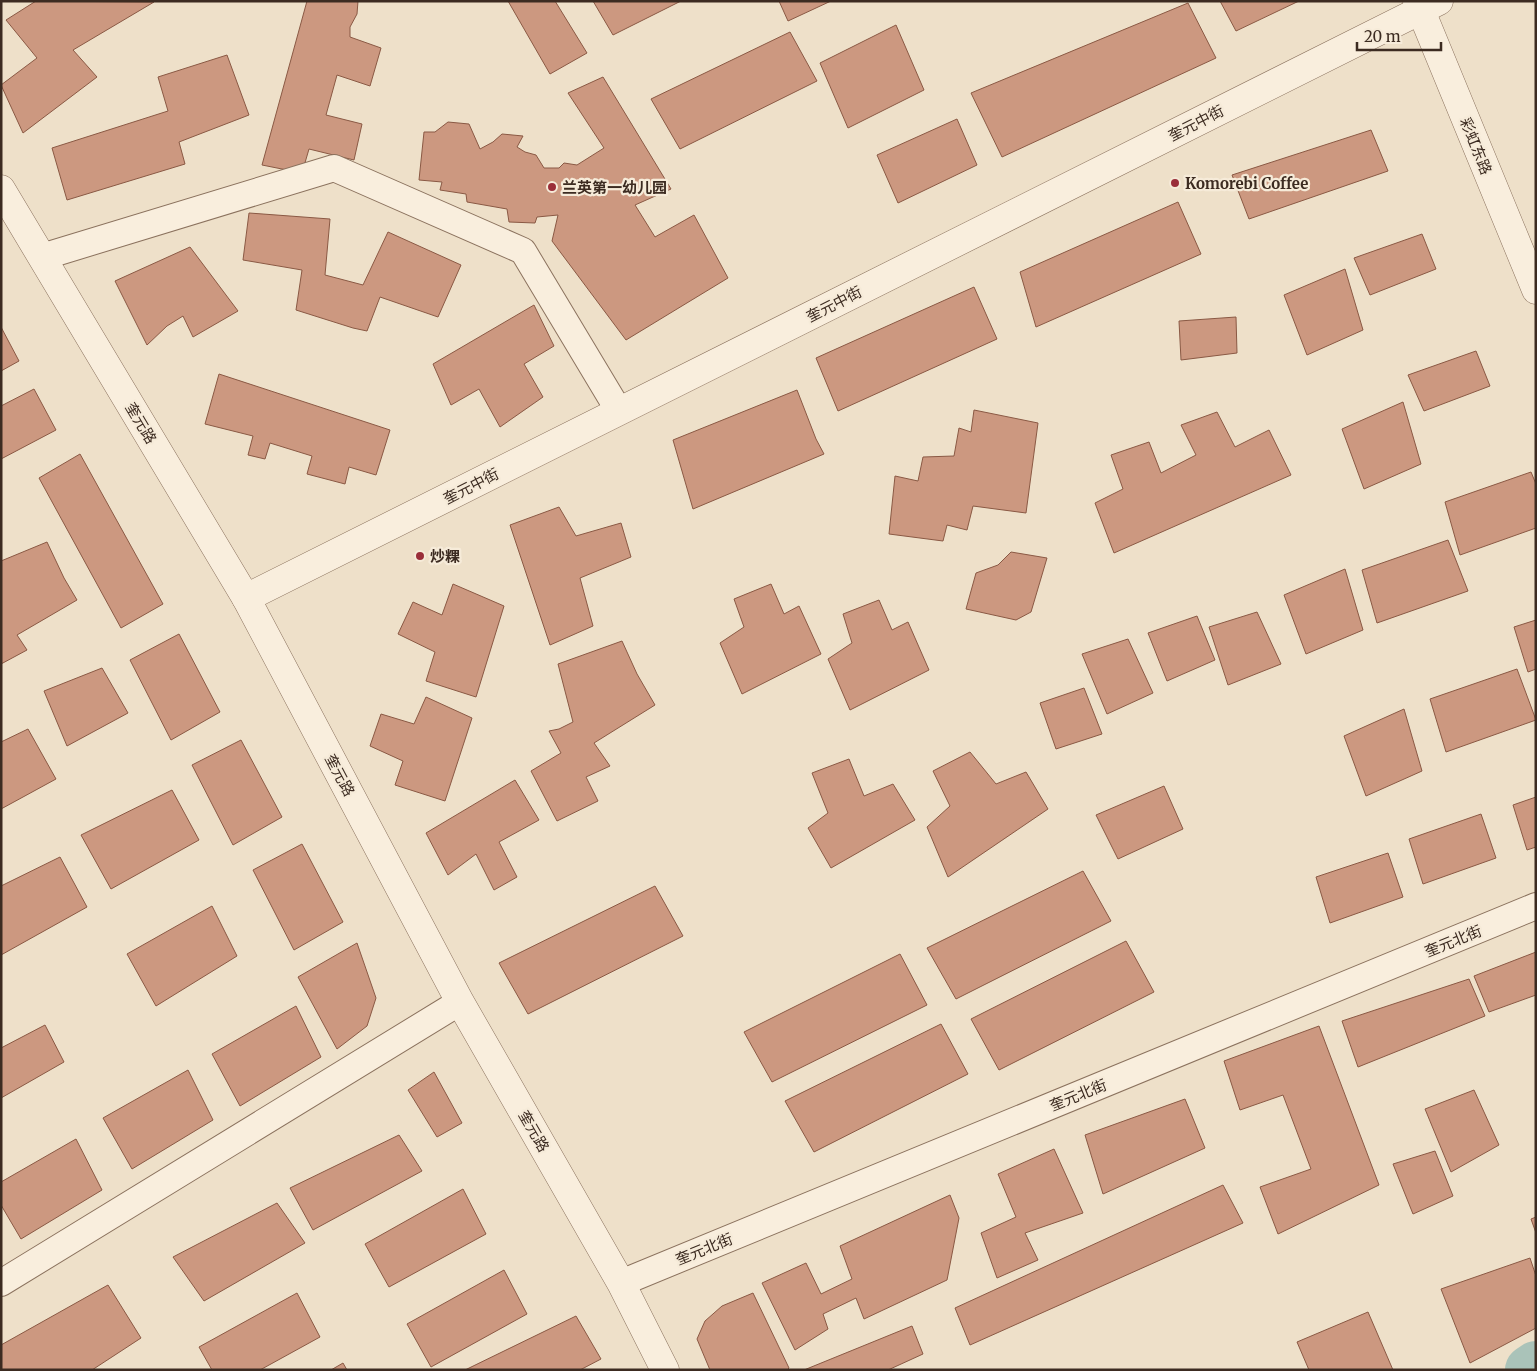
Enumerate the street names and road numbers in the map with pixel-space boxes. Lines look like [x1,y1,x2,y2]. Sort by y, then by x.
street label: 奎元中街 [1165,101,1227,145]
street label: 彩虹东路 [1456,115,1496,177]
street label: 奎元中街 [803,282,865,326]
street label: 奎元路 [121,399,161,447]
street label: 奎元中街 [440,464,502,508]
street label: 奎元路 [321,751,359,799]
street label: 奎元北街 [1422,921,1484,961]
street label: 奎元北街 [1047,1075,1109,1115]
street label: 奎元路 [515,1107,553,1155]
street label: 奎元北街 [673,1229,735,1269]

